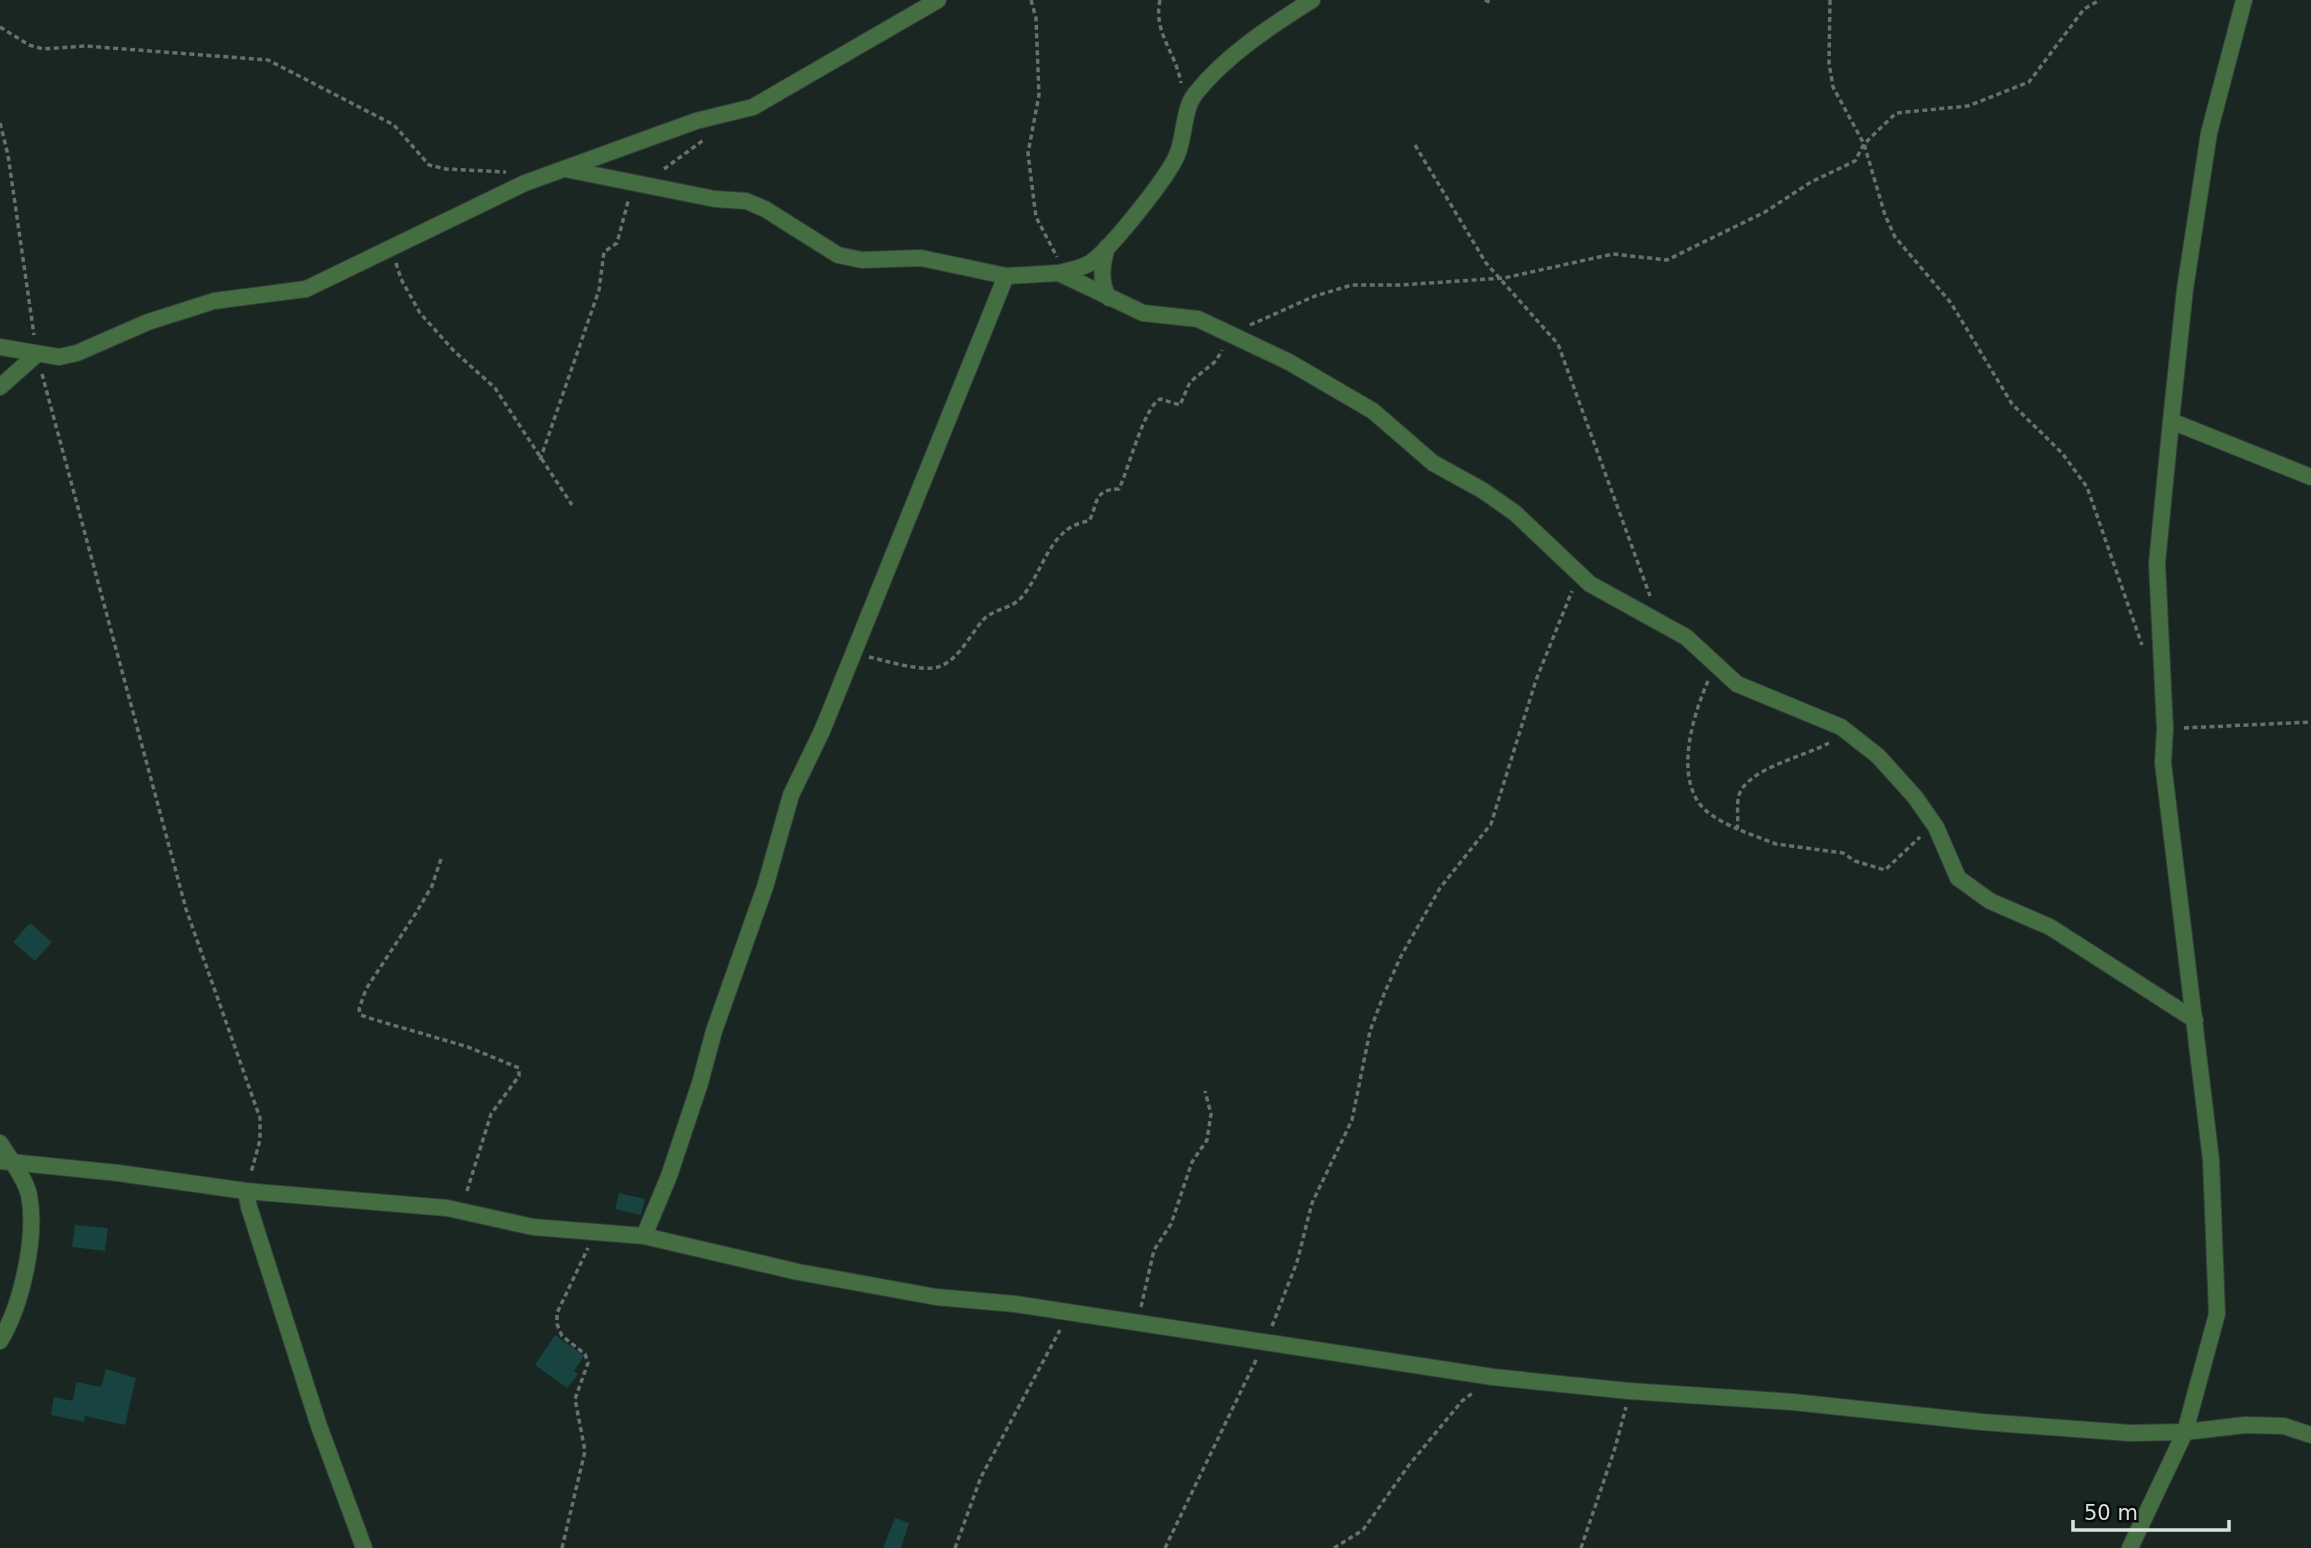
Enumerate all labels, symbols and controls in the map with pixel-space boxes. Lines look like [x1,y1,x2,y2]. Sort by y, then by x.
scale bar [2073,1488,2229,1532]
text: 50 m [2084,1501,2138,1525]

